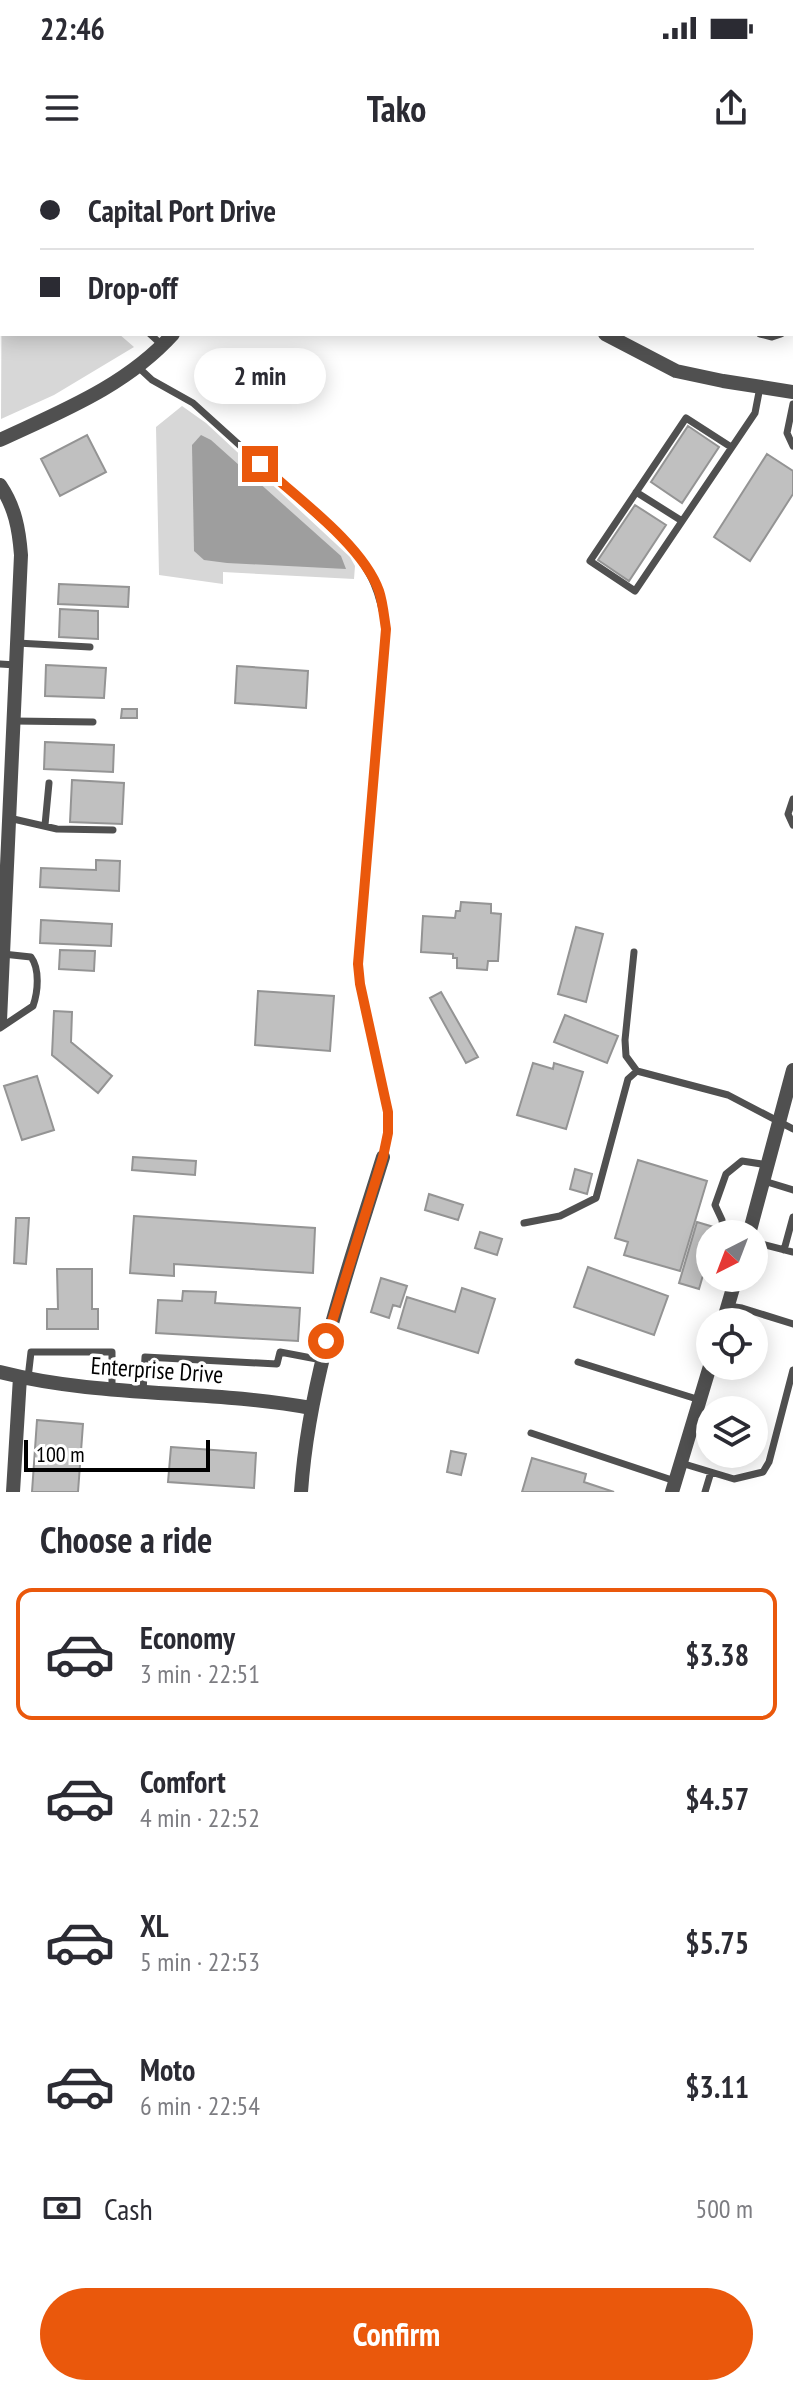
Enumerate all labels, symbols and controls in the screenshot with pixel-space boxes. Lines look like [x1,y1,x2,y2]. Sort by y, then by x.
text: 22:46 [40,9,105,48]
text: Tako [367,85,426,132]
icon: menu [40,86,84,130]
icon: share [709,86,753,130]
text: Capital Port Drive [88,191,276,230]
text: Drop-off [88,268,178,307]
callout: 2 min [194,348,326,404]
text: 2 min [234,359,286,392]
route end [242,446,278,482]
north arrow [696,1220,768,1292]
map controls [696,1220,768,1468]
button: locate [696,1308,768,1380]
route start [308,1323,344,1359]
street label: Enterprise Drive [90,1350,224,1390]
button: layers [696,1396,768,1468]
scale bar [24,1436,210,1472]
text: 100 m [36,1440,85,1468]
text: Choose a ride [40,1516,212,1563]
icon: car [44,1618,116,1690]
text: Economy [140,1618,235,1657]
text: $3.38 [685,1635,749,1674]
text: 3 min · 22:51 [140,1657,260,1690]
icon: car [44,1762,116,1834]
text: Comfort [140,1762,226,1801]
text: $4.57 [685,1779,749,1818]
text: 4 min · 22:52 [140,1801,260,1834]
icon: car [44,1906,116,1978]
text: XL [140,1906,169,1945]
text: $5.75 [685,1923,749,1962]
text: 5 min · 22:53 [140,1945,260,1978]
icon: car [44,2050,116,2122]
text: Moto [140,2050,195,2089]
text: $3.11 [685,2067,749,2106]
text: 6 min · 22:54 [140,2089,260,2122]
icon: cash [40,2186,84,2230]
text: Cash [104,2189,153,2228]
text: 500 m [695,2192,753,2225]
button: Confirm [40,2288,753,2380]

